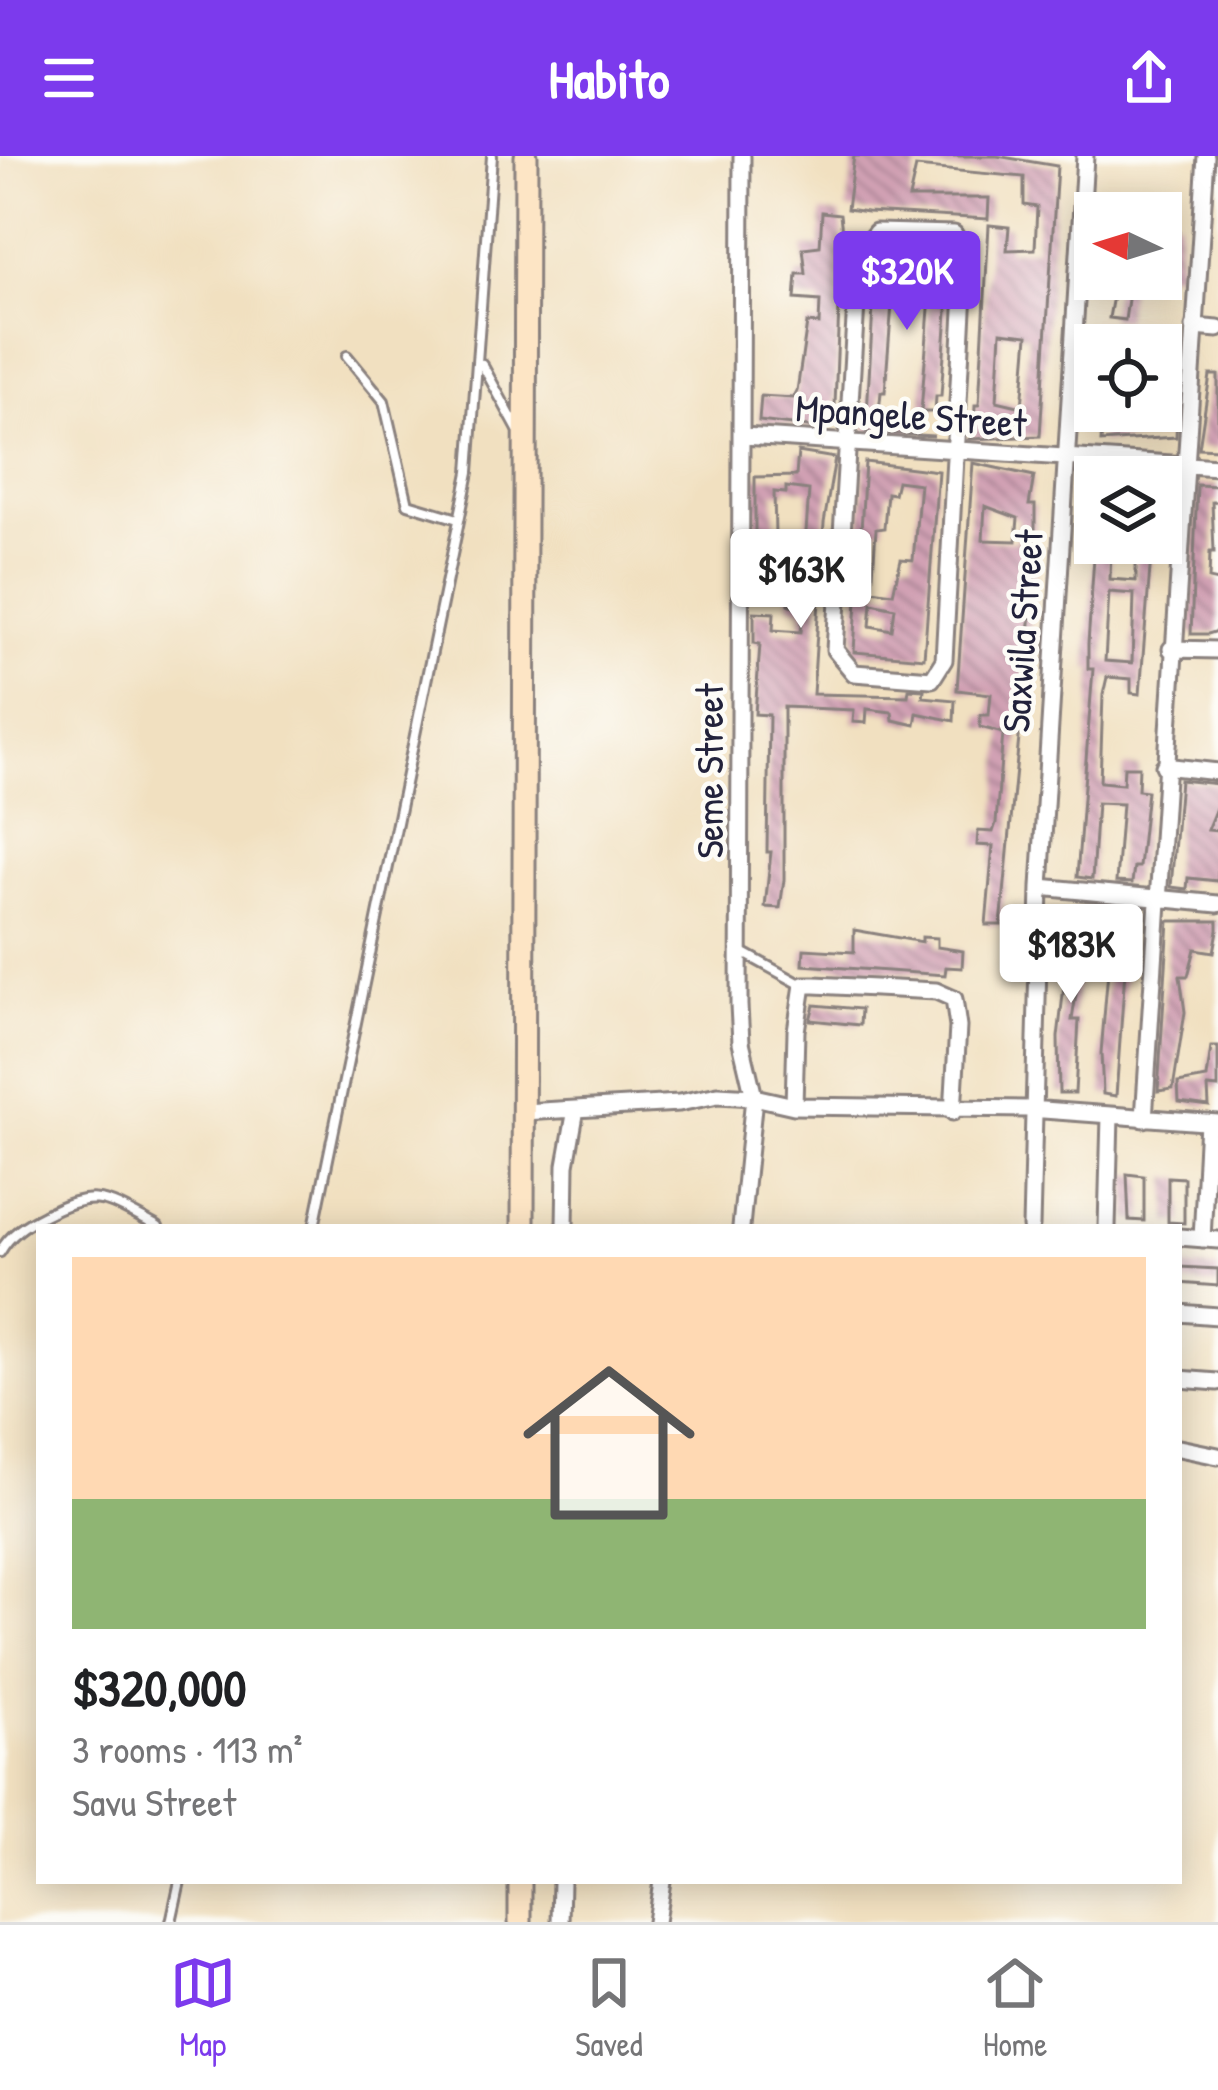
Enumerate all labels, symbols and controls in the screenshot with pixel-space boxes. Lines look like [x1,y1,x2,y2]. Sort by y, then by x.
text: Habito [548,42,670,115]
icon: menu [36,45,102,111]
icon: share [1116,45,1182,111]
north arrow [1074,192,1182,300]
map controls [1074,192,1182,564]
pin: $320K [823,231,991,333]
text: $320K [860,243,954,296]
button: locate [1074,324,1182,432]
street label: Mpangele Street [794,380,1029,449]
button: layers [1074,456,1182,564]
street label: Saxwila Street [988,527,1055,734]
pin: $163K [717,529,885,631]
text: $163K [757,541,845,594]
street label: Seme Street [682,683,735,859]
pin: $183K [987,904,1155,1006]
text: $183K [1027,916,1115,969]
icon: home [501,1335,717,1551]
text: $320,000 [72,1653,246,1722]
text: 3 rooms · 113 m² [72,1722,302,1775]
text: Savu Street [72,1775,236,1828]
tab: Map [170,1950,236,2066]
tab: Saved [575,1950,643,2066]
tab: Home [982,1950,1048,2066]

